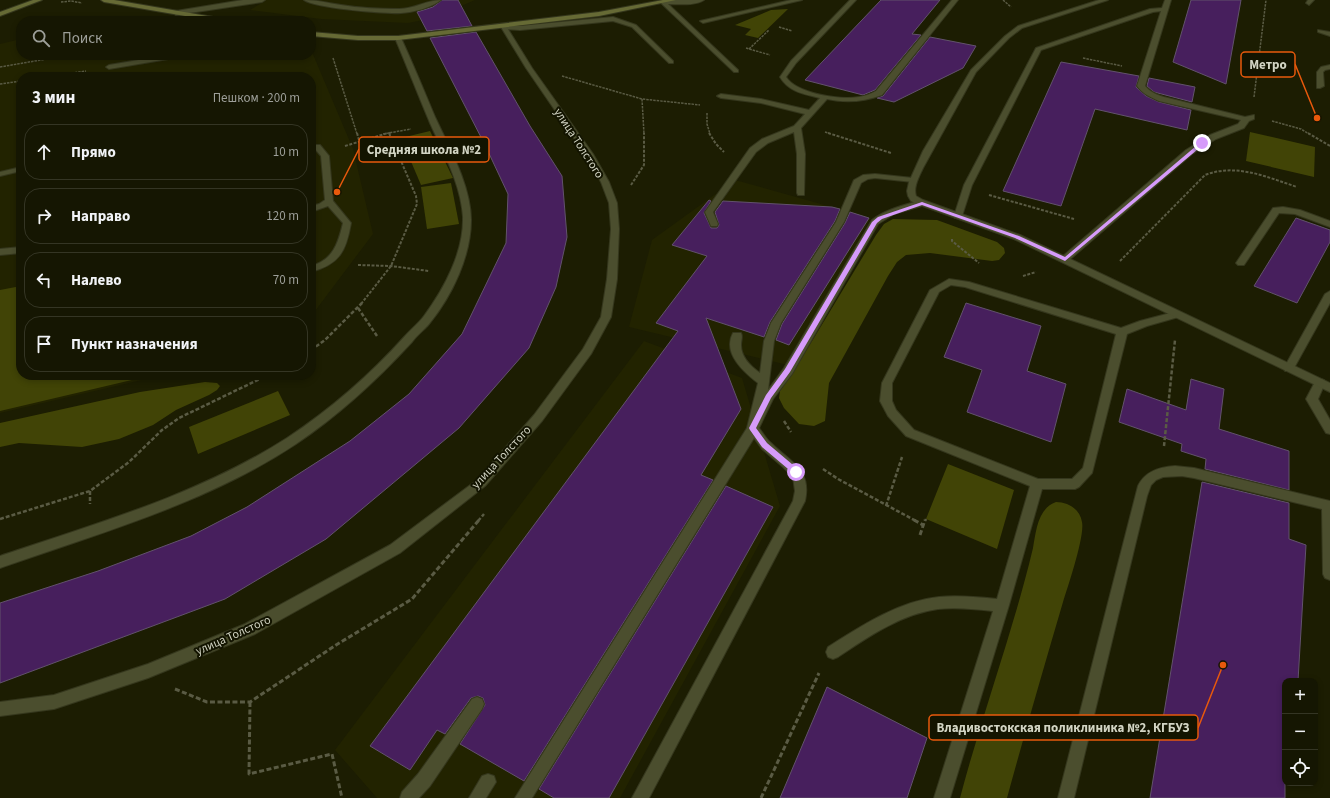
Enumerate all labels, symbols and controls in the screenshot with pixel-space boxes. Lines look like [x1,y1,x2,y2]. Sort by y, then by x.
search box [16,16,316,60]
icon: search [30,27,52,49]
text: Поиск [62,28,103,49]
callout: Метро [1241,52,1295,77]
text: Метро [1249,56,1287,74]
text: 3 мин [32,86,75,110]
text: Пешком · 200 m [213,89,300,107]
street label: улица Толстого [550,105,608,182]
route end [1193,134,1211,152]
callout: Средняя школа №2 [359,137,489,162]
icon: ahead [33,141,55,163]
text: Средняя школа №2 [367,141,481,159]
text: Прямо [71,142,116,163]
text: 10 m [273,143,299,161]
icon: right [33,205,55,227]
text: Направо [71,206,130,227]
text: 120 m [266,207,299,225]
icon: left [33,269,55,291]
text: Налево [71,270,122,291]
text: 70 m [273,271,299,289]
icon: arrive [33,333,55,355]
text: Пункт назначения [71,334,198,355]
street label: улица Толстого [468,422,535,493]
route start [787,463,805,481]
street label: улица Толстого [193,611,273,660]
map controls [1282,678,1318,786]
button: + [1282,678,1318,714]
button: − [1282,714,1318,750]
callout: Владивостокская поликлиника №2, КГБУЗ [929,715,1198,740]
text: Владивостокская поликлиника №2, КГБУЗ [936,719,1190,737]
button: locate [1282,750,1318,786]

